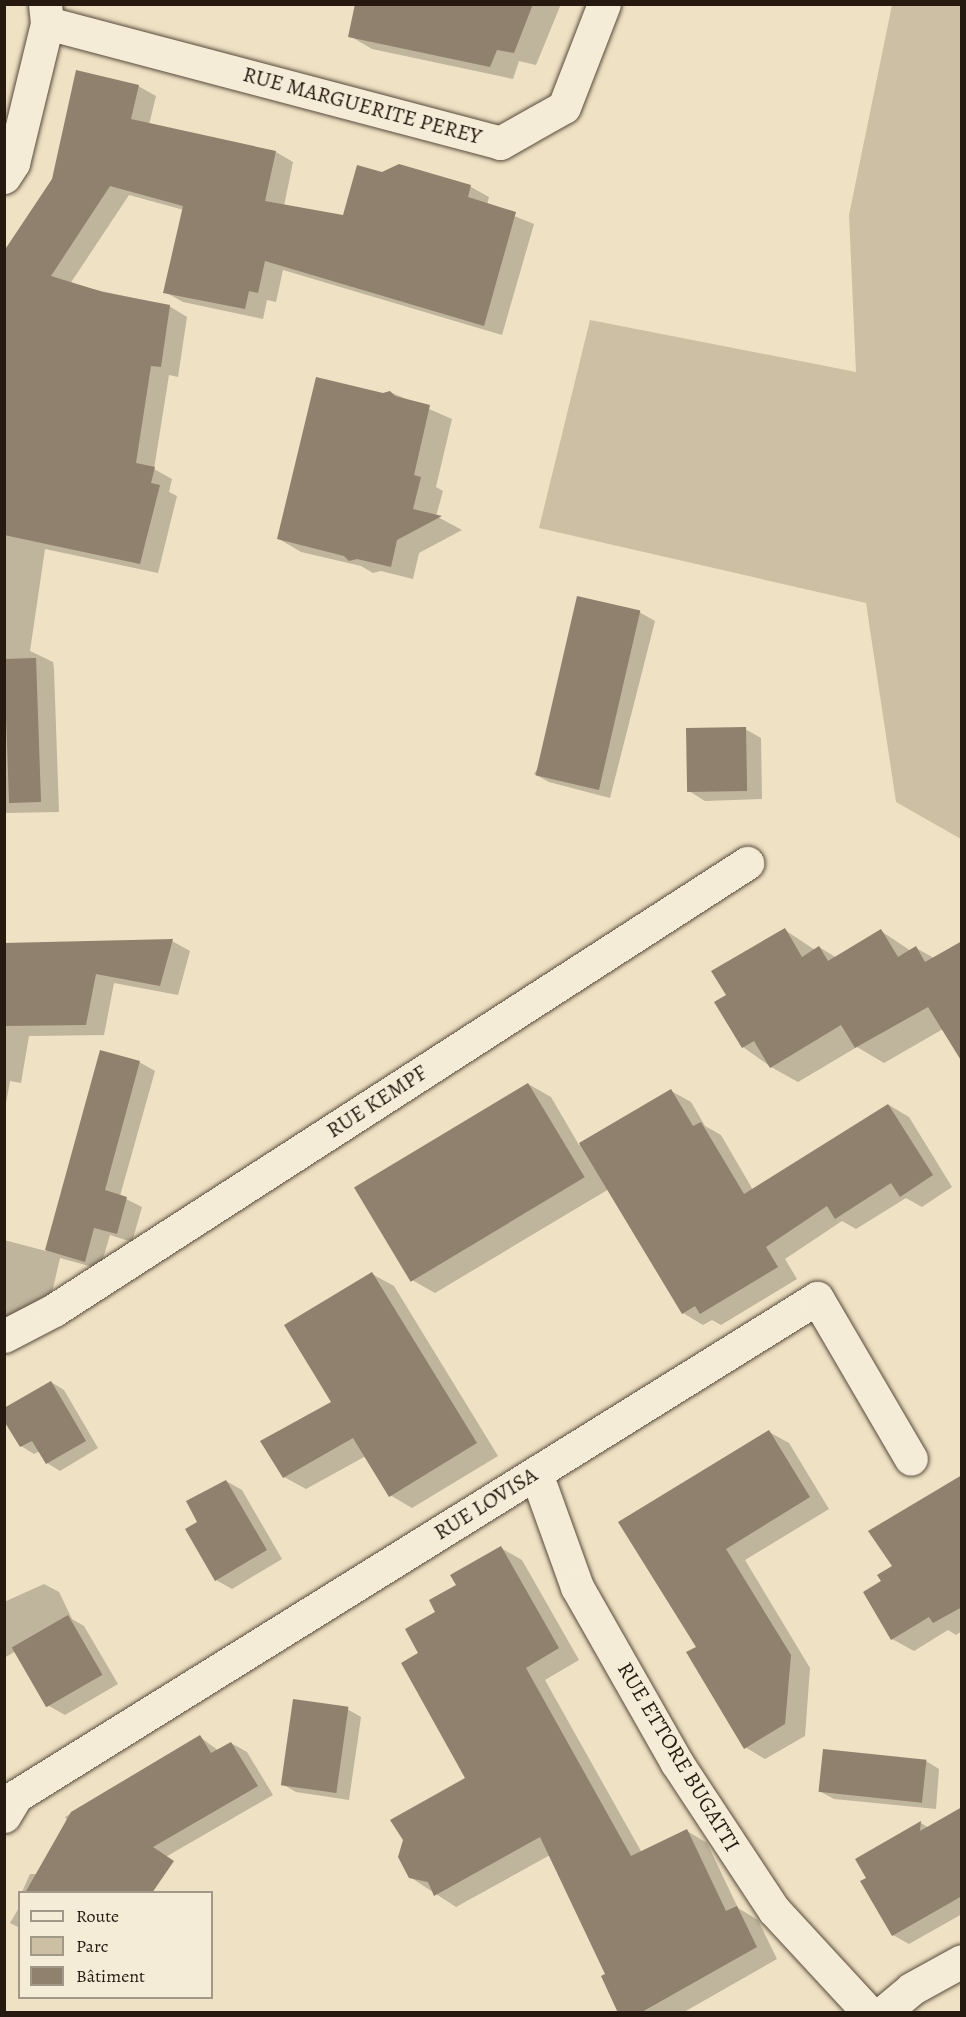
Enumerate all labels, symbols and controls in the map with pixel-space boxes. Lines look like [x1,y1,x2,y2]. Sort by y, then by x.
street label: RUE MARGUERITE PEREY [240,61,484,151]
street label: RUE KEMPF [322,1060,432,1144]
street label: RUE LOVISA [429,1462,543,1546]
street label: RUE ETTORE BUGATTI [611,1658,745,1856]
legend [18,1891,213,1999]
text: Route [76,1904,119,1928]
text: Parc [76,1934,108,1958]
text: Bâtiment [76,1964,145,1988]

